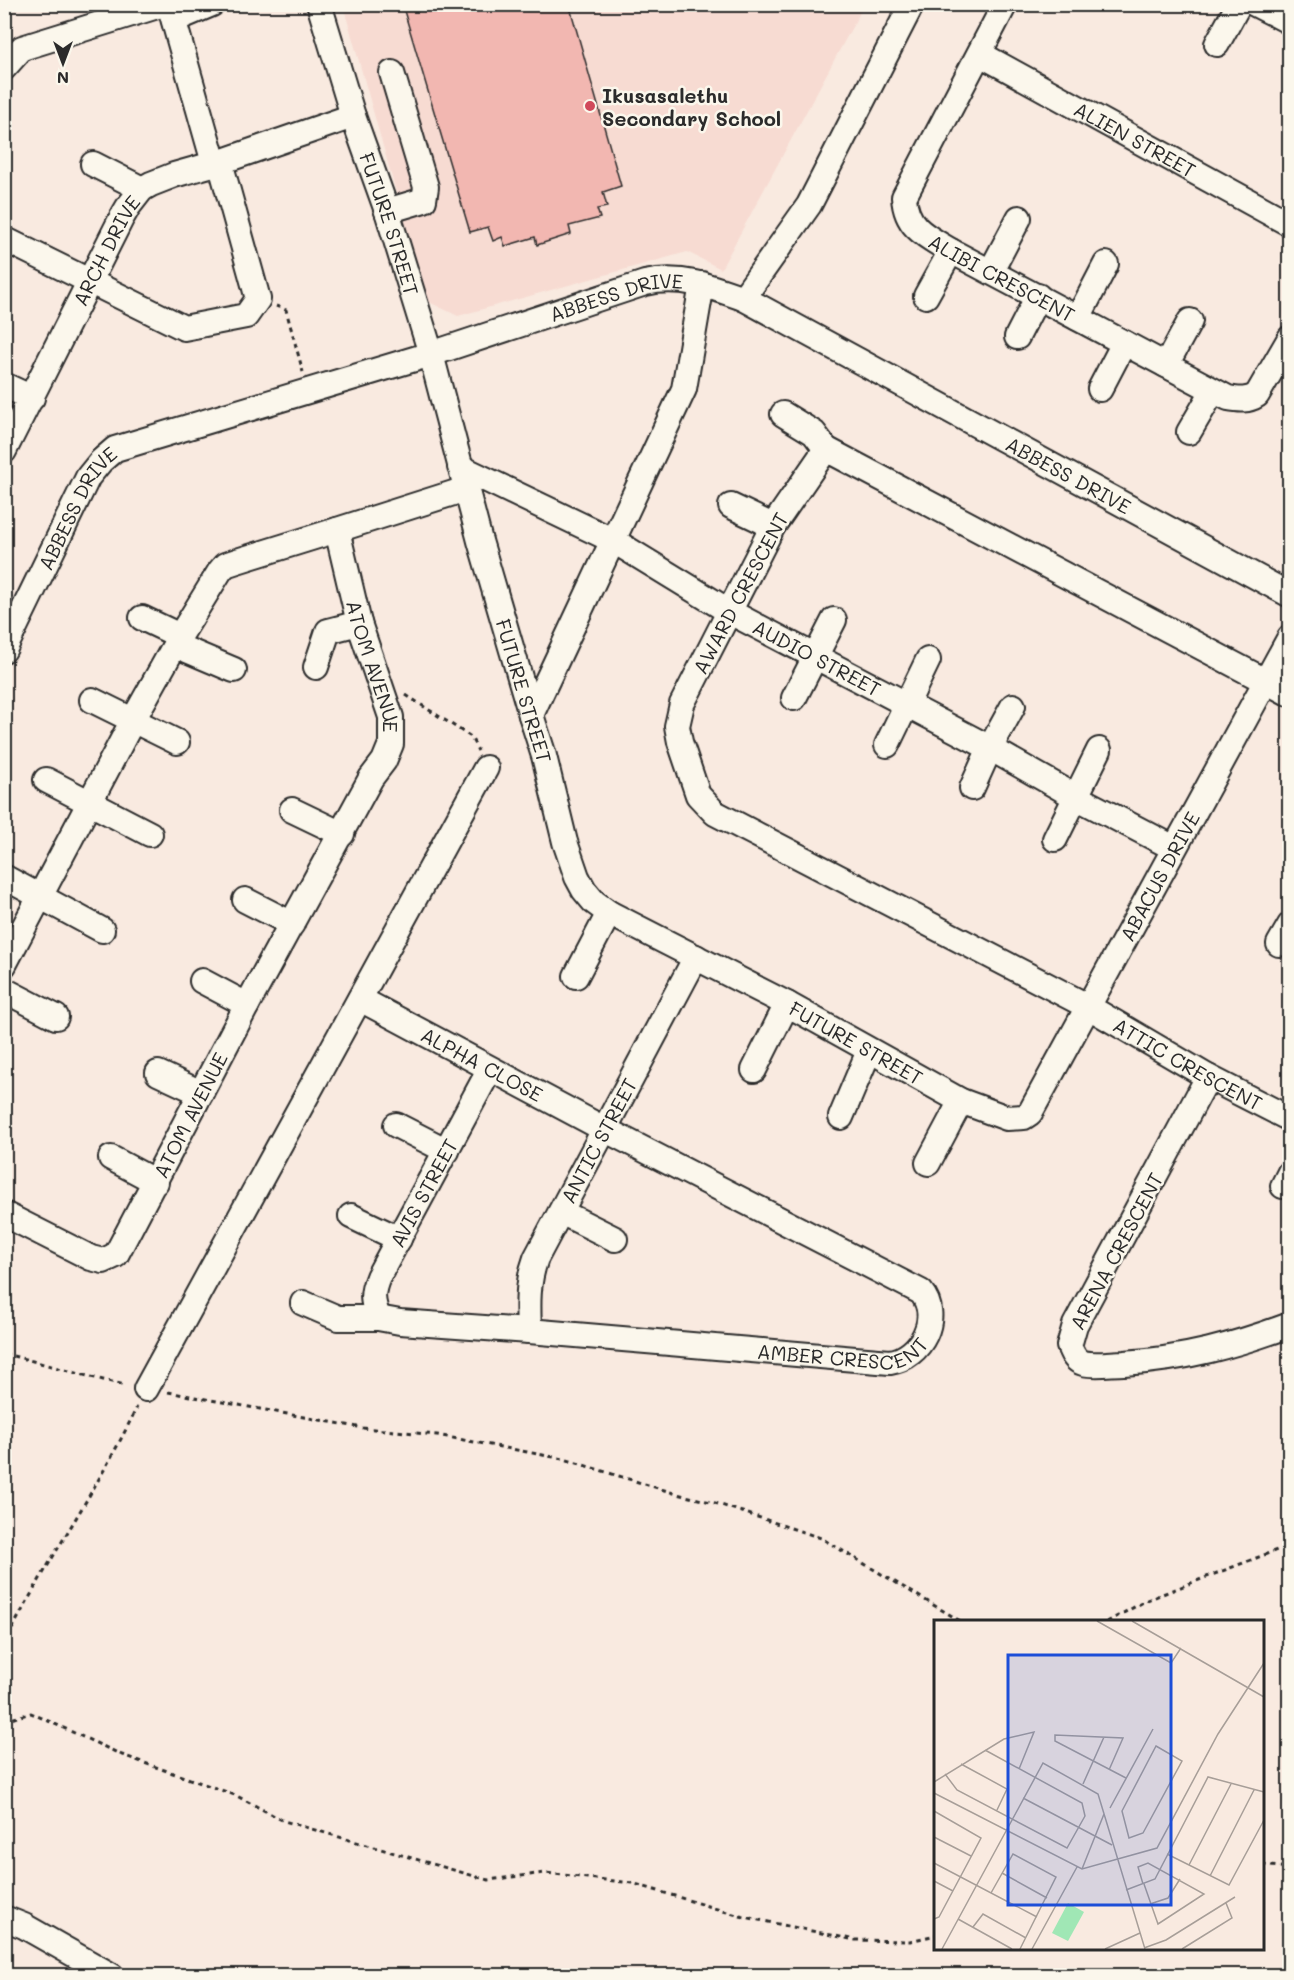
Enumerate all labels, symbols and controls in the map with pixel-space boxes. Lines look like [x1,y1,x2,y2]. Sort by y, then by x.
north arrow [33,33,93,93]
text: N [57,68,69,89]
place label: Ikusasalethu Secondary School [602,82,781,131]
street label: ALIEN STREET [1070,95,1201,183]
marker: Ikusasalethu Secondary School [583,99,597,113]
street label: FUTURE STREET [354,149,425,299]
street label: ARCH DRIVE [66,190,146,310]
street label: ALIBI CRESCENT [924,228,1080,328]
street label: ABBESS DRIVE [546,267,684,327]
street label: ABBESS DRIVE [1001,430,1136,519]
street label: ABBESS DRIVE [32,440,122,574]
street label: AWARD CRESCENT [686,508,794,678]
street label: ATOM AVENUE [341,597,405,732]
street label: AUDIO STREET [748,613,886,702]
street label: FUTURE STREET [490,616,558,765]
street label: ABACUS DRIVE [1113,807,1205,946]
street label: FUTURE STREET [785,995,928,1090]
street label: ATTIC CRESCENT [1109,1011,1267,1116]
street label: ALPHA CLOSE [417,1021,547,1107]
street label: ATOM AVENUE [147,1048,233,1182]
street label: ANTIC STREET [555,1073,642,1208]
street label: AVIS STREET [384,1134,463,1252]
street label: ARENA CRESCENT [1064,1168,1168,1334]
street label: AMBER CRESCENT [756,1332,933,1375]
inset map [934,1620,1264,1950]

